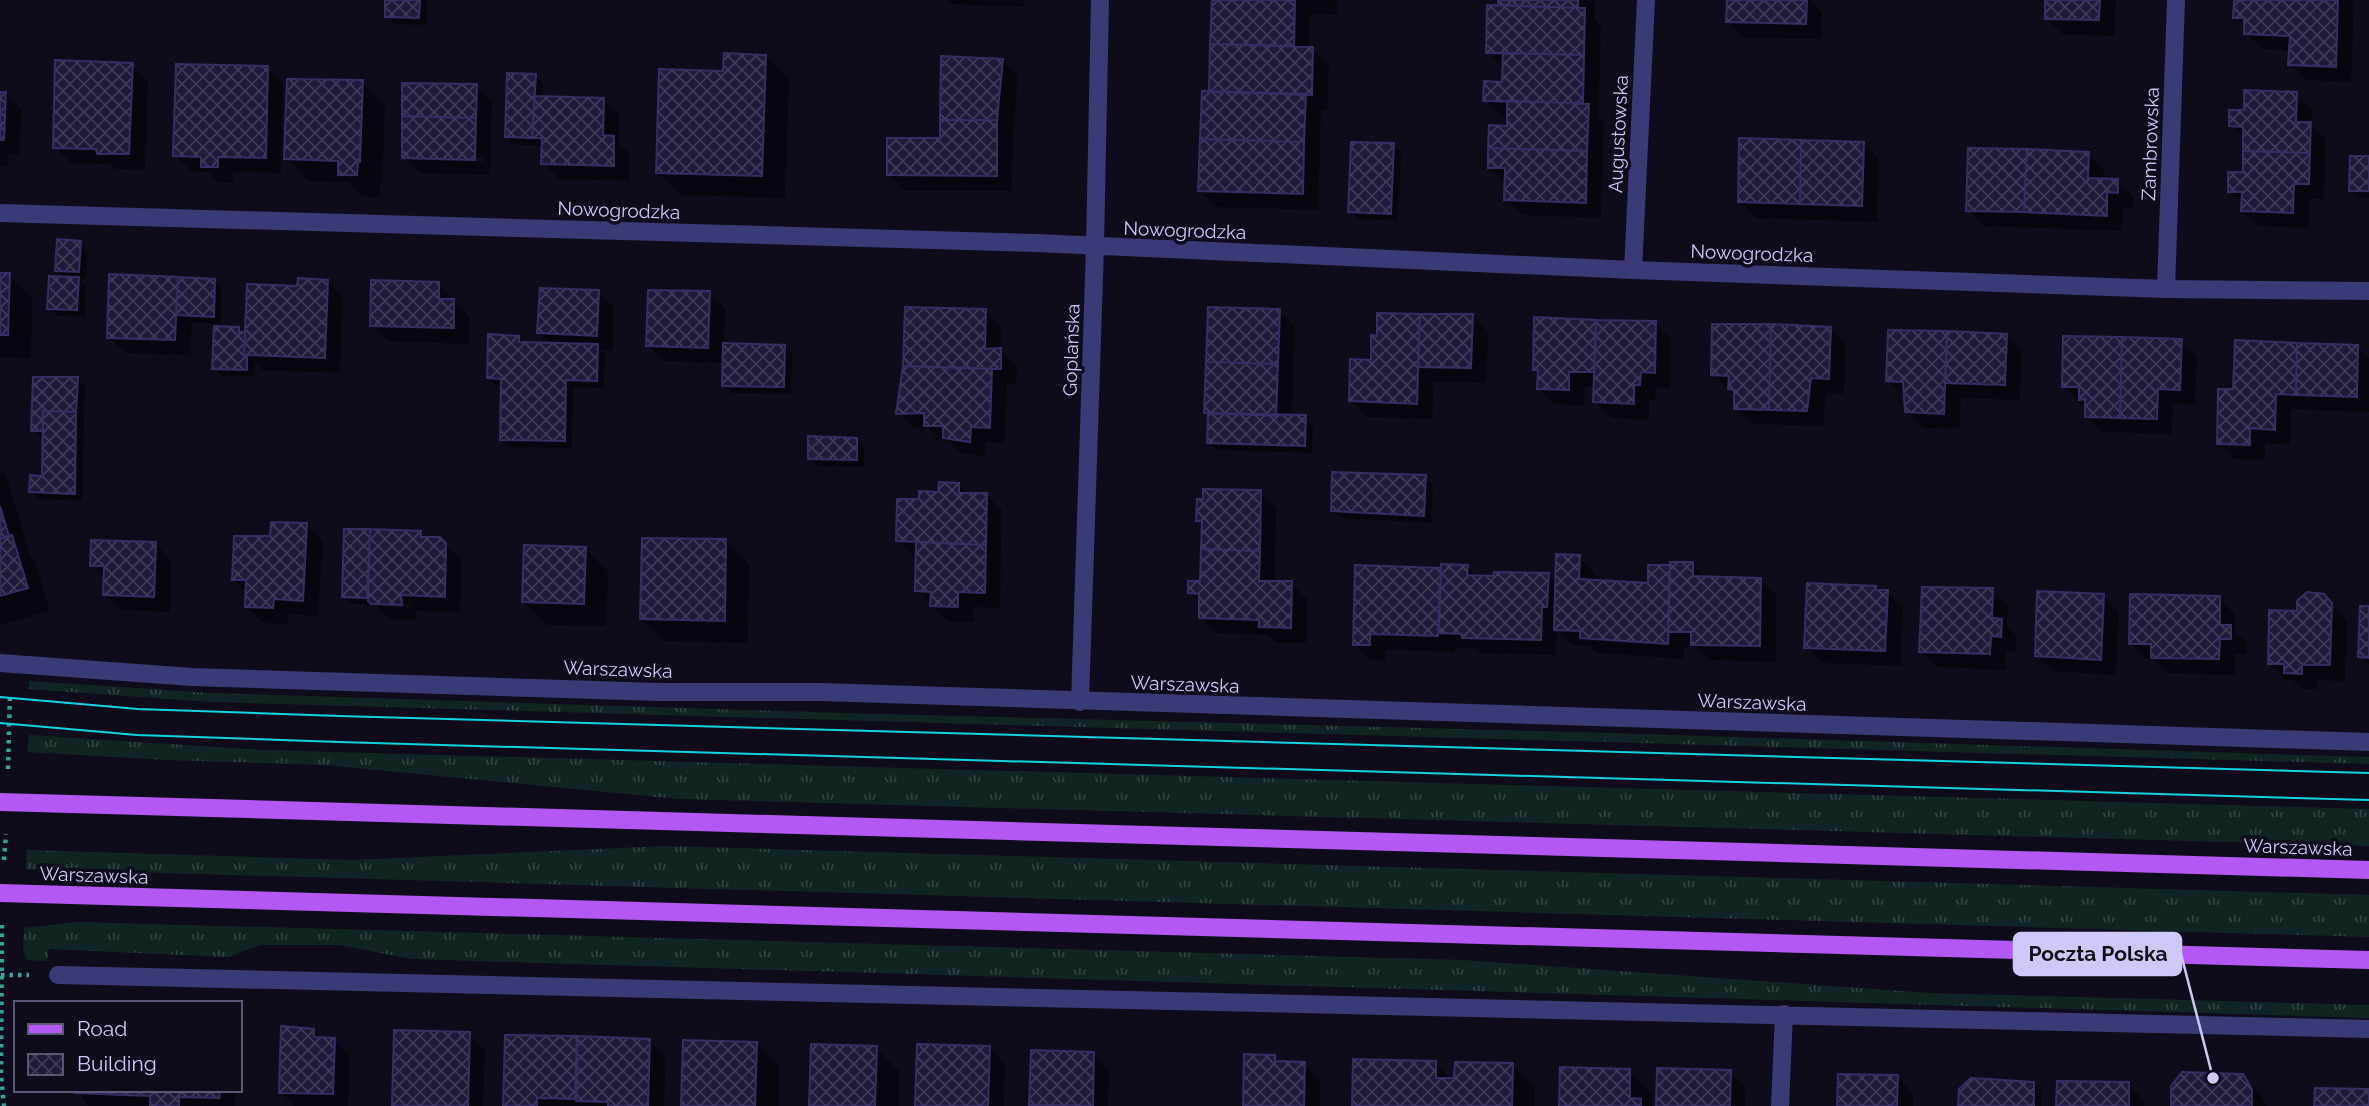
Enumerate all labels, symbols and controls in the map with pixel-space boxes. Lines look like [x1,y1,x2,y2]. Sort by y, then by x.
street label: Augustowska [1604,74,1632,194]
street label: Zambrowska [2137,87,2163,201]
street label: Nowogrodzka [557,197,681,223]
street label: Nowogrodzka [1123,217,1247,243]
street label: Nowogrodzka [1690,240,1814,266]
street label: Goplańska [1058,303,1084,397]
street label: Warszawska [563,656,673,682]
street label: Warszawska [1130,671,1240,697]
street label: Warszawska [1697,689,1807,715]
street label: Warszawska [2243,834,2353,860]
street label: Warszawska [39,862,149,888]
callout: Poczta Polska [2014,933,2181,975]
text: Poczta Polska [2028,941,2168,966]
legend [14,1001,242,1092]
text: Road [77,1016,127,1041]
text: Building [77,1051,157,1076]

